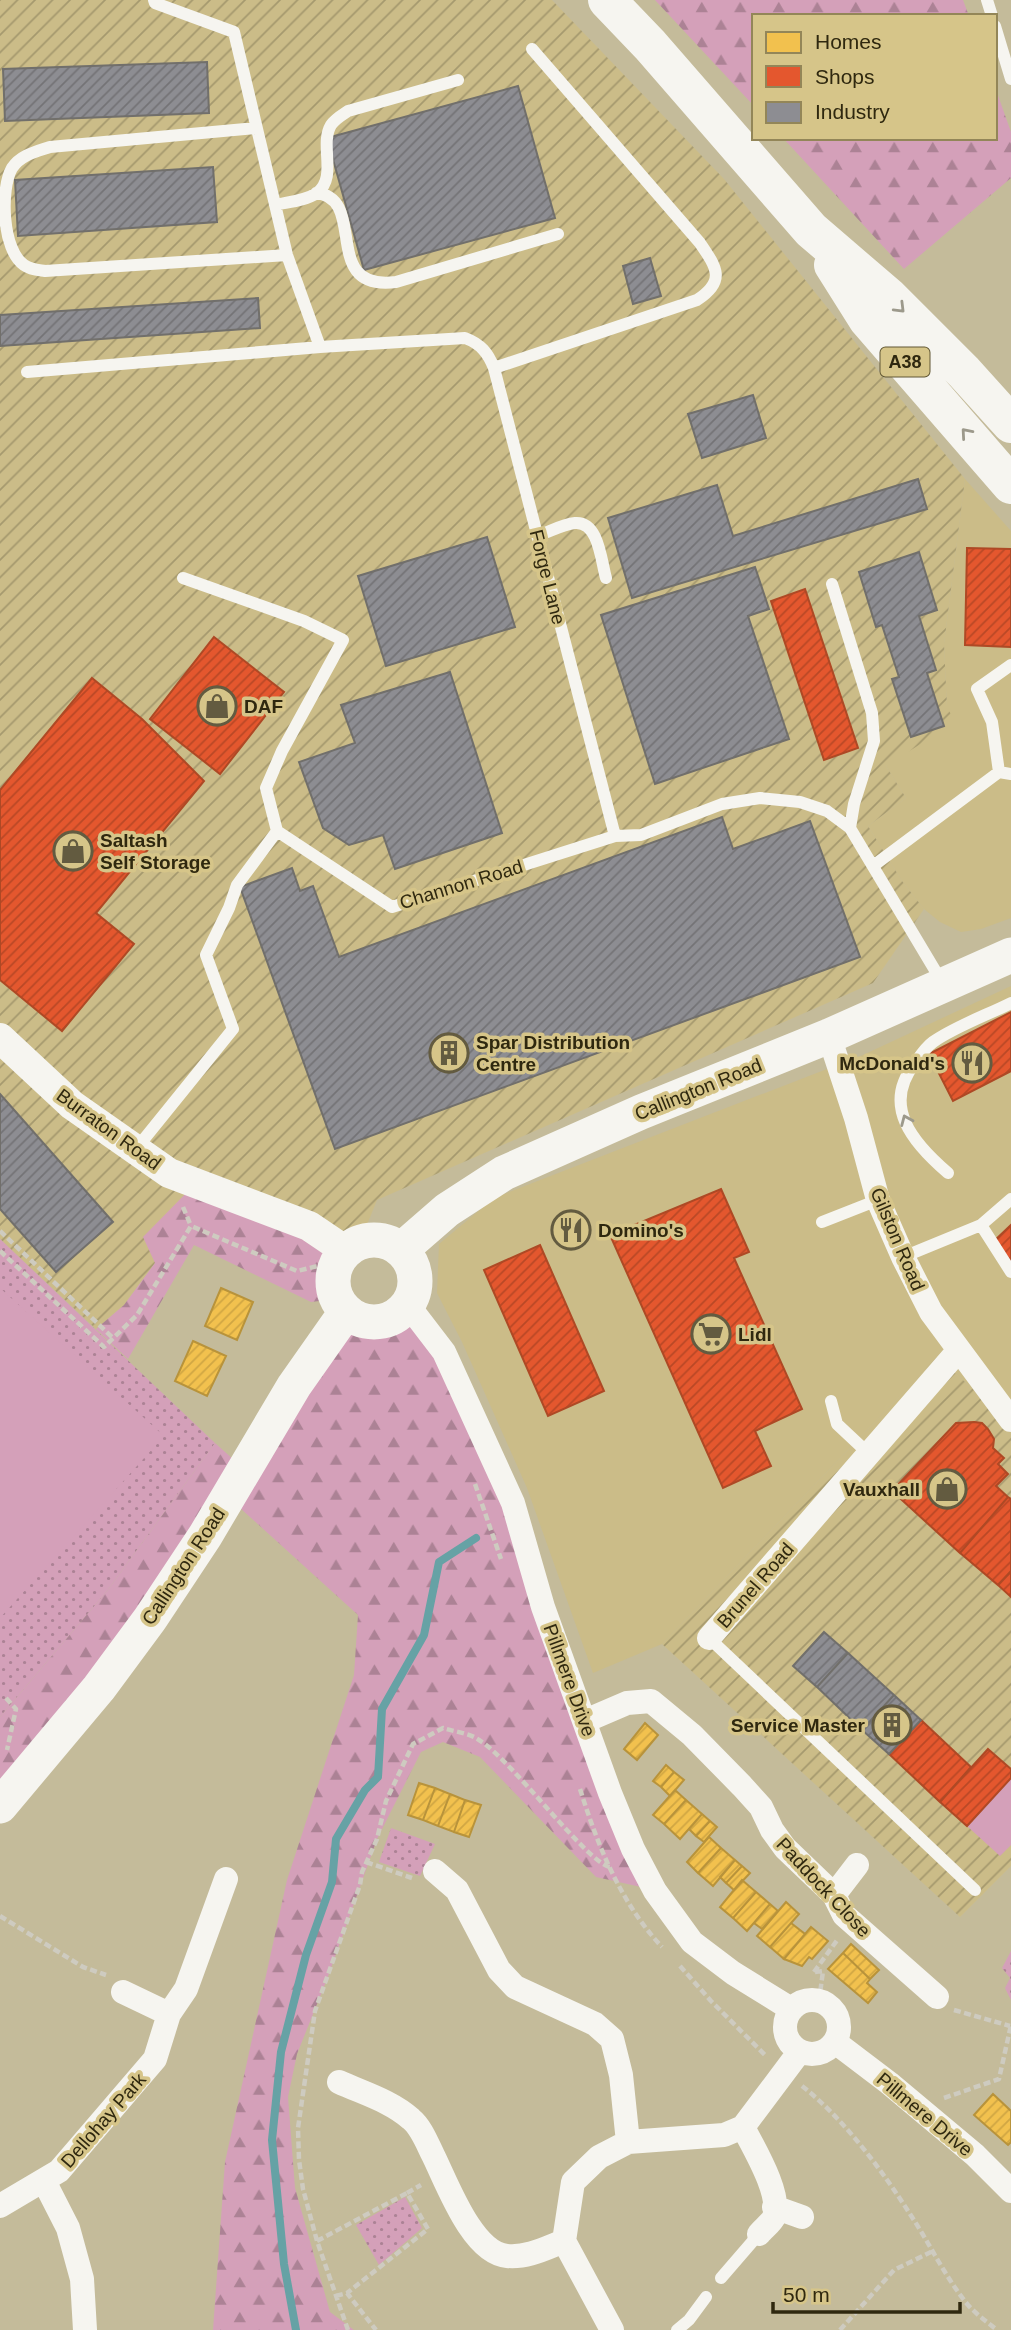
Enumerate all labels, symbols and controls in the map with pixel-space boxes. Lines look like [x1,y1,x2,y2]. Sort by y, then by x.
legend [752,14,997,140]
text: Homes [815,30,882,53]
text: Shops [815,65,875,88]
text: Industry [815,100,890,123]
one-way arrow [891,299,904,312]
road number: A38 [880,348,930,376]
one-way arrow [962,429,974,442]
street label: Forge Lane [526,527,569,627]
shop icon: DAF [196,685,238,727]
place label: DAF [244,696,283,717]
shop icon: Saltash Self Storage [52,830,94,872]
place label: Saltash Self Storage [100,830,211,873]
street label: Channon Road [397,856,525,913]
building icon: Spar Distribution Centre [428,1032,470,1074]
place label: Spar Distribution Centre [476,1032,630,1075]
restaurant icon: McDonald's [951,1042,993,1084]
place label: McDonald's [839,1053,945,1074]
street label: Callington Road [632,1054,765,1125]
street label: Burraton Road [53,1085,165,1174]
one-way arrow [901,1115,915,1127]
street label: Gilston Road [866,1185,929,1294]
restaurant icon: Domino's [550,1209,592,1251]
place label: Domino's [598,1220,684,1241]
supermarket icon: Lidl [690,1313,732,1355]
place label: Lidl [738,1324,772,1345]
shop icon: Vauxhall [926,1468,968,1510]
place label: Vauxhall [843,1479,920,1500]
street label: Callington Road [138,1504,229,1629]
street label: Brunel Road [713,1539,798,1632]
street label: Pillmere Drive [539,1621,600,1739]
building icon: Service Master [871,1704,913,1746]
place label: Service Master [731,1715,866,1736]
street label: Paddock Close [772,1833,875,1941]
street label: Dellohay Park [57,2068,150,2172]
street label: Pillmere Drive [873,2068,977,2160]
scale bar [773,2270,960,2314]
text: 50 m [783,2283,830,2306]

